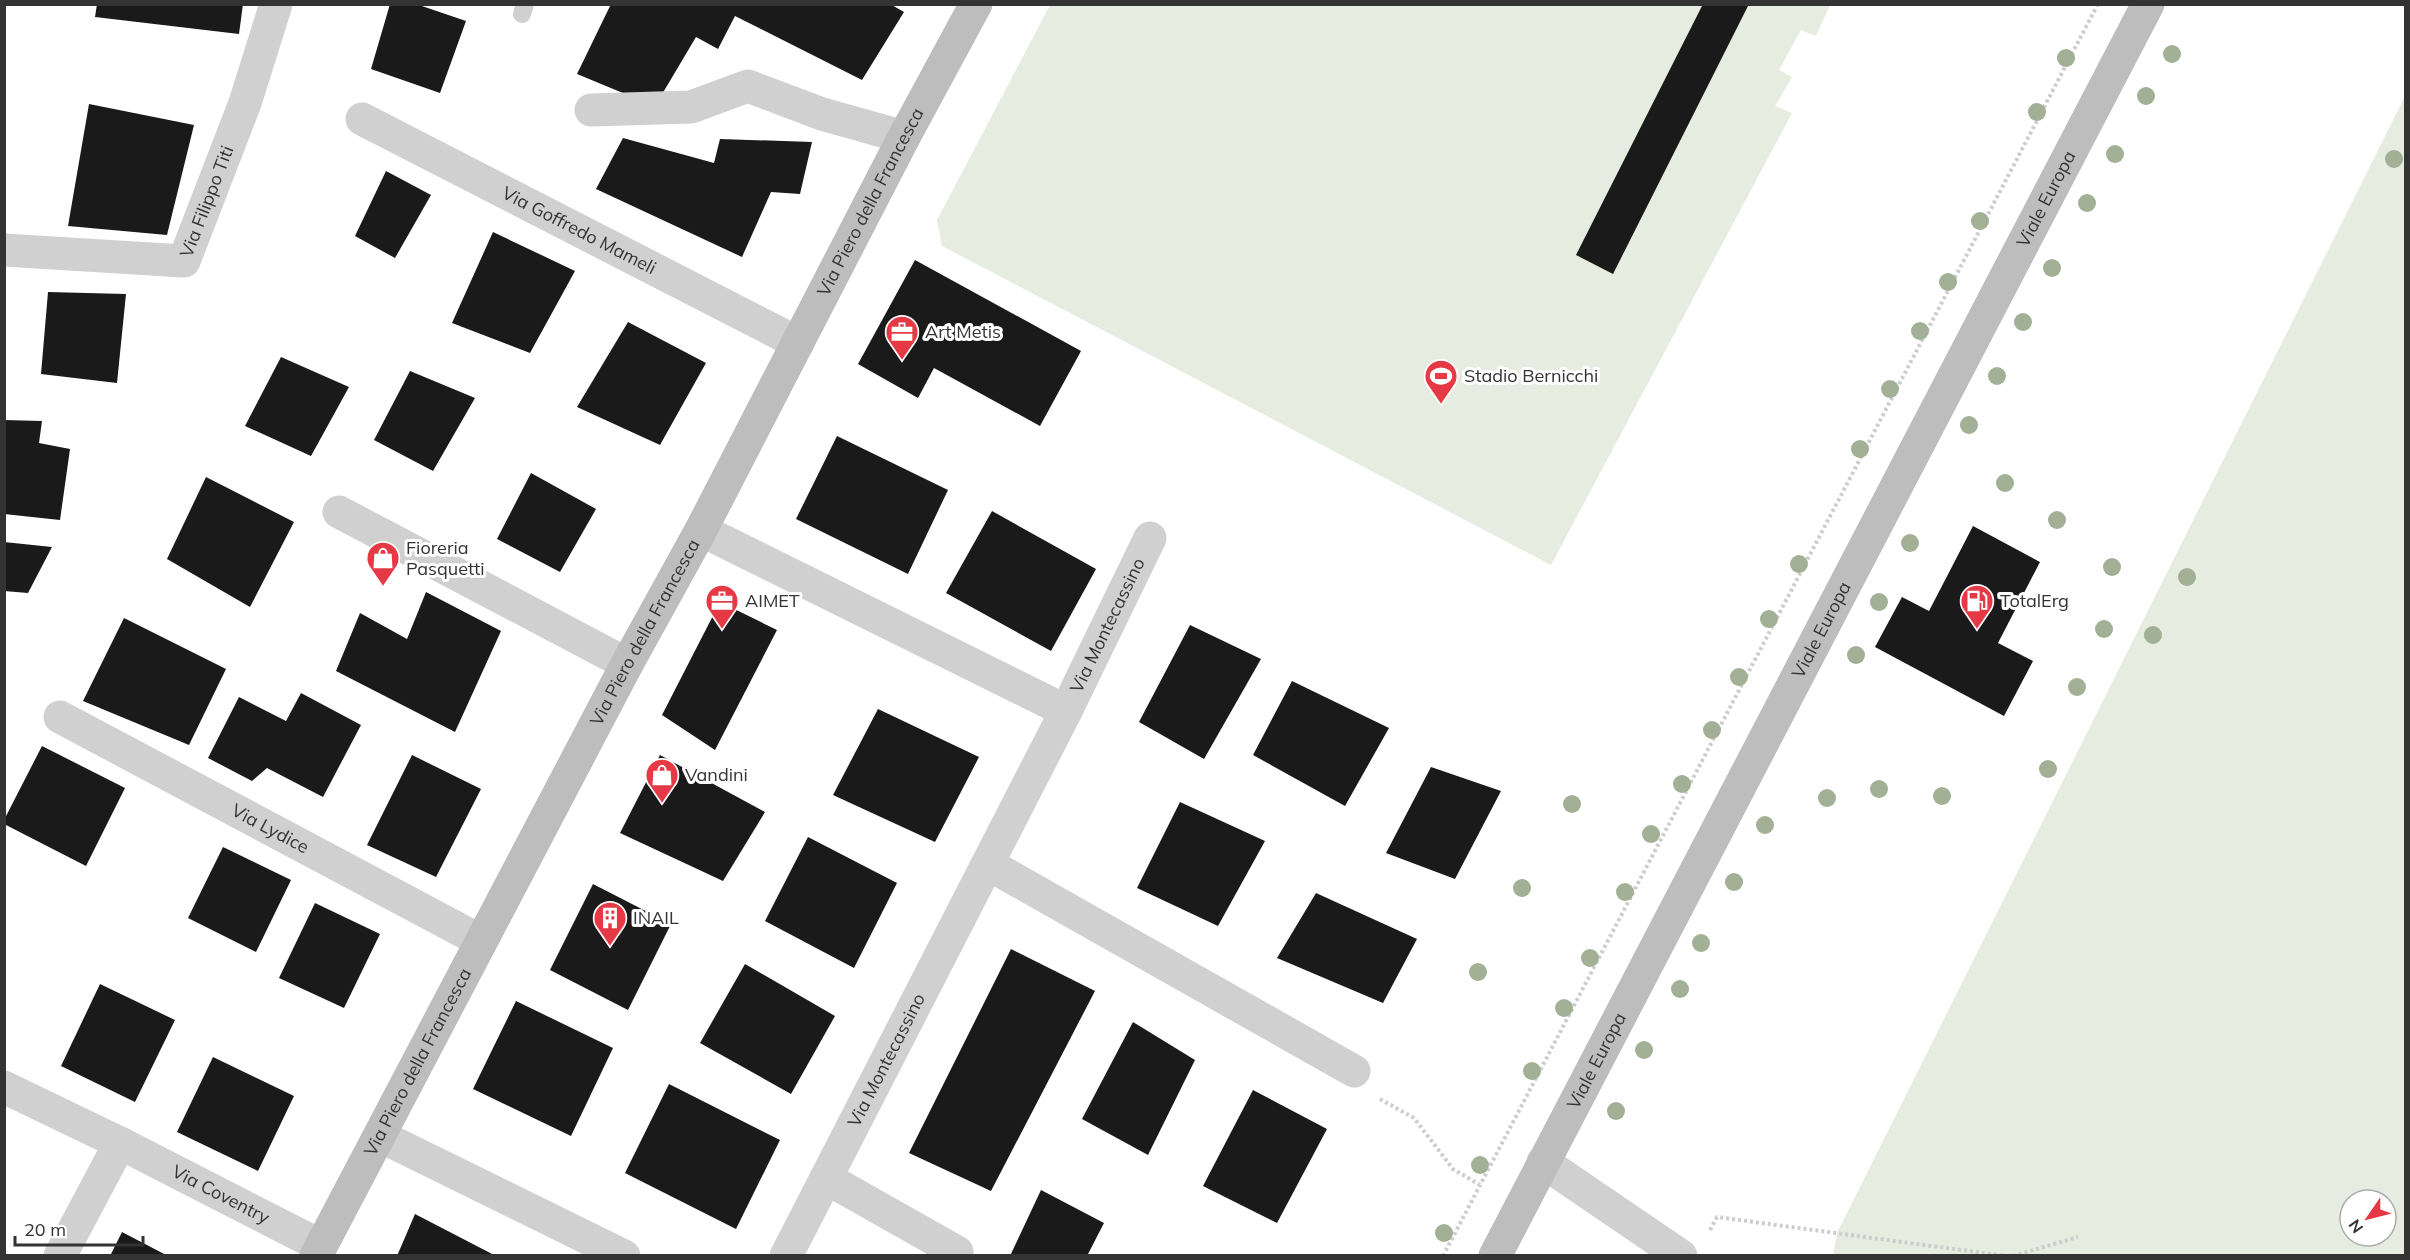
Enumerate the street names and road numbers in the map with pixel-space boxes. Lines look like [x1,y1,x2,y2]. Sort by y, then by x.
street label: Via Piero della Francesca [812,104,929,300]
street label: Via Filippo Titi [175,142,238,261]
street label: Viale Europa [2011,147,2080,251]
street label: Via Goffredo Mameli [498,181,660,279]
street label: Via Piero della Francesca [585,535,705,730]
street label: Via Montecassino [1065,554,1150,696]
street label: Viale Europa [1786,578,1856,682]
street label: Via Lydice [228,798,313,858]
street label: Via Piero della Francesca [359,964,476,1160]
street label: Via Montecassino [842,989,930,1131]
street label: Viale Europa [1562,1008,1631,1113]
street label: Via Coventry [168,1160,274,1229]

